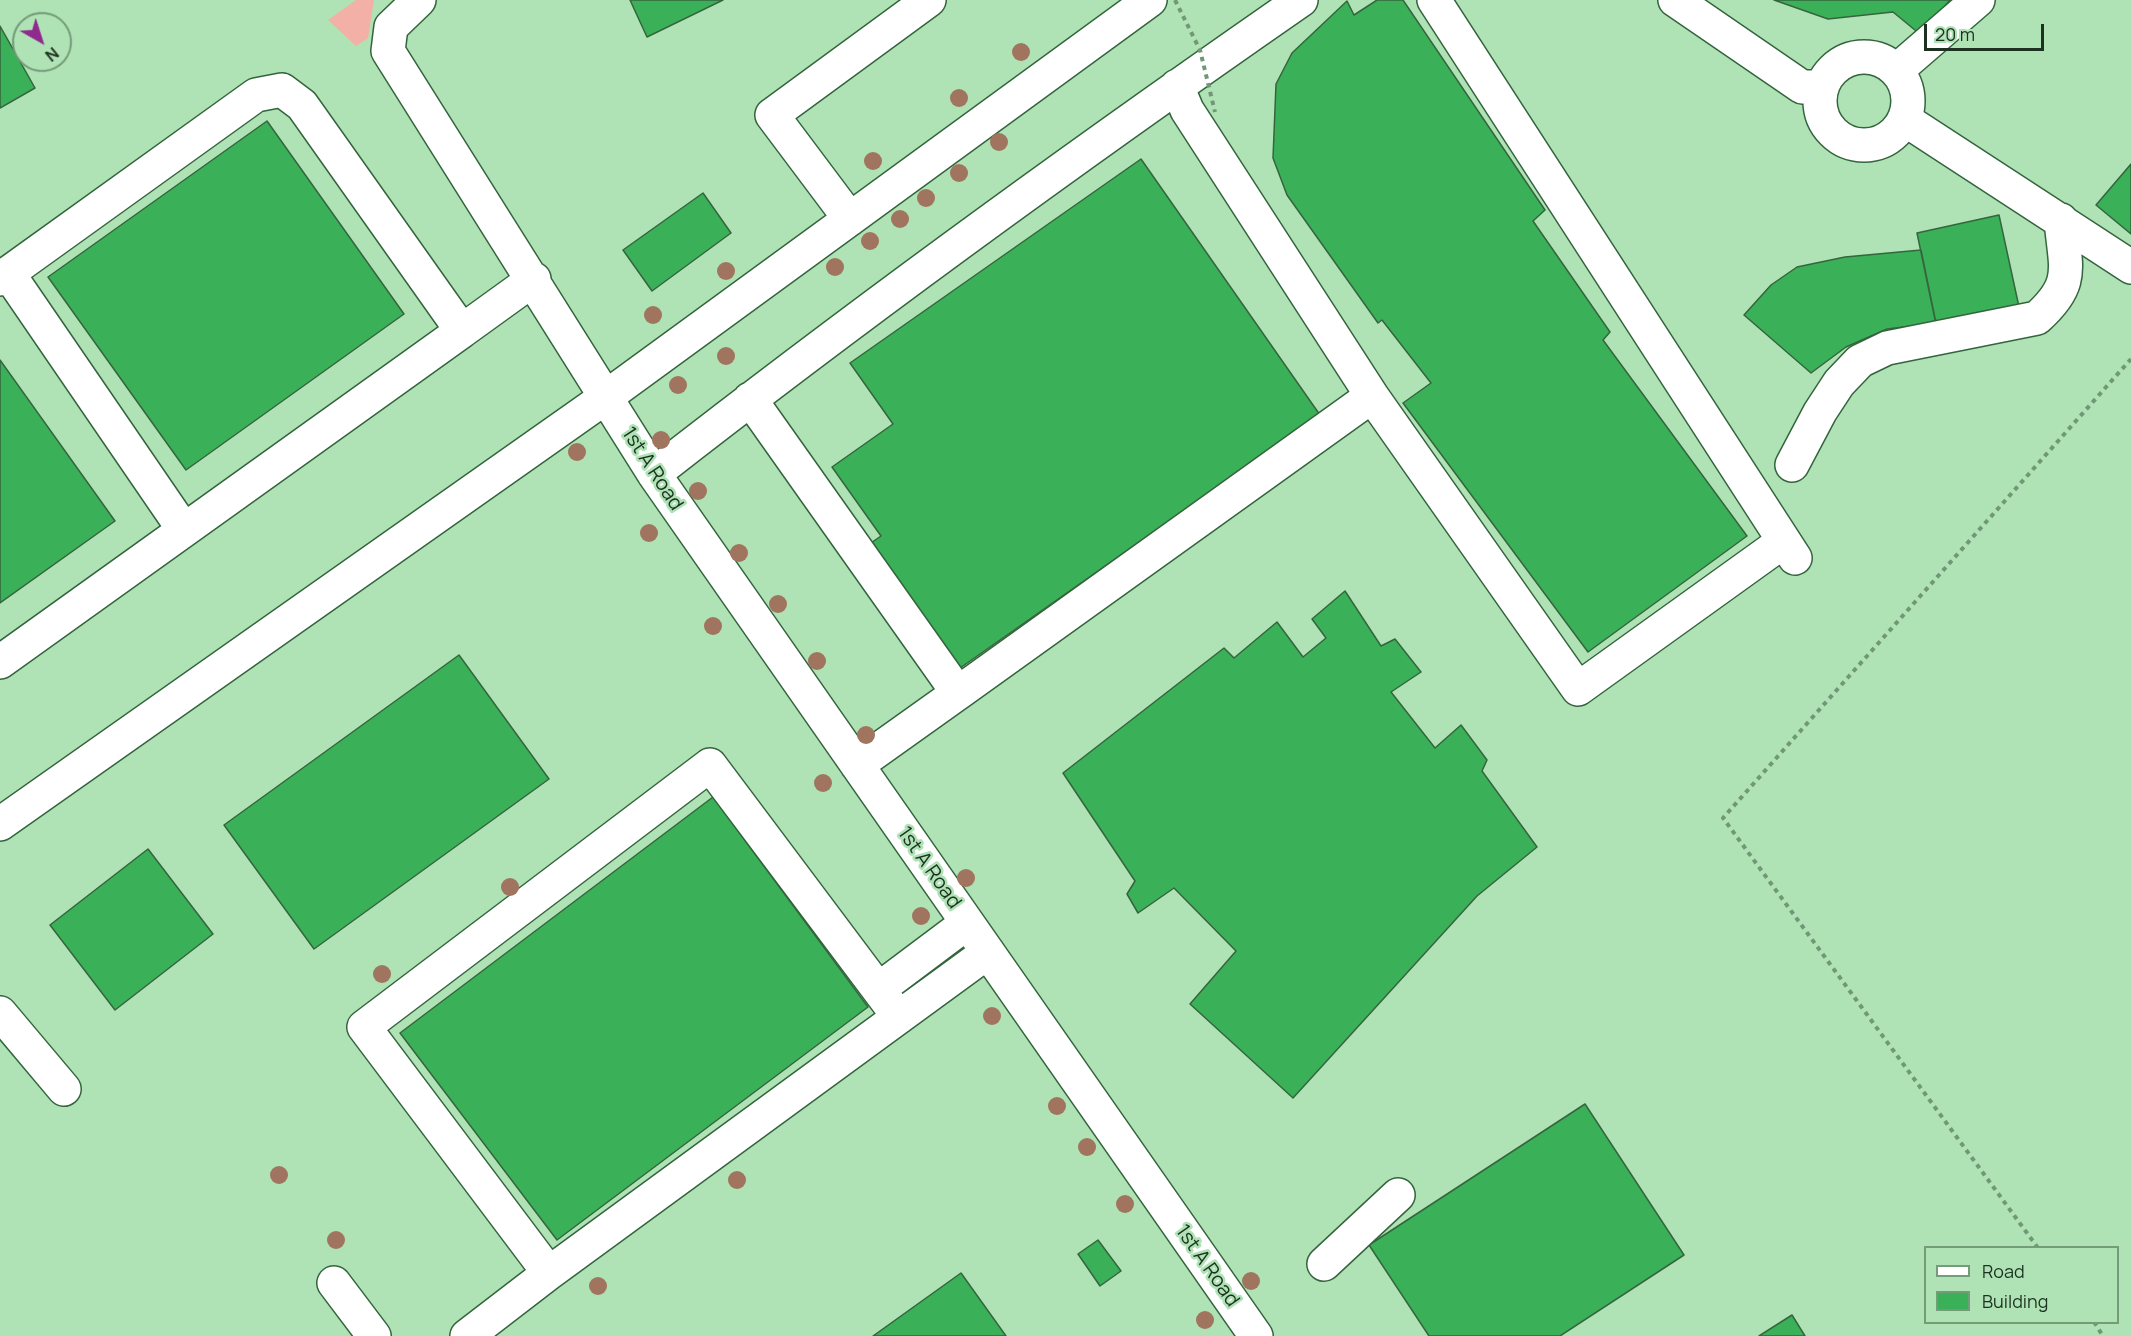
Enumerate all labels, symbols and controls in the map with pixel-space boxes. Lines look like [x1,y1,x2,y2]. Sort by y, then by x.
north arrow [12,12,72,72]
scale bar [1927,12,2047,50]
text: 20 m [1935,22,1975,46]
text: N [41,42,63,67]
street label: 1st A Road [616,423,688,515]
street label: 1st A Road [892,822,966,914]
street label: 1st A Road [1170,1220,1244,1312]
legend [1924,1246,2119,1324]
text: Road [1982,1259,2025,1283]
text: Building [1982,1289,2048,1313]

